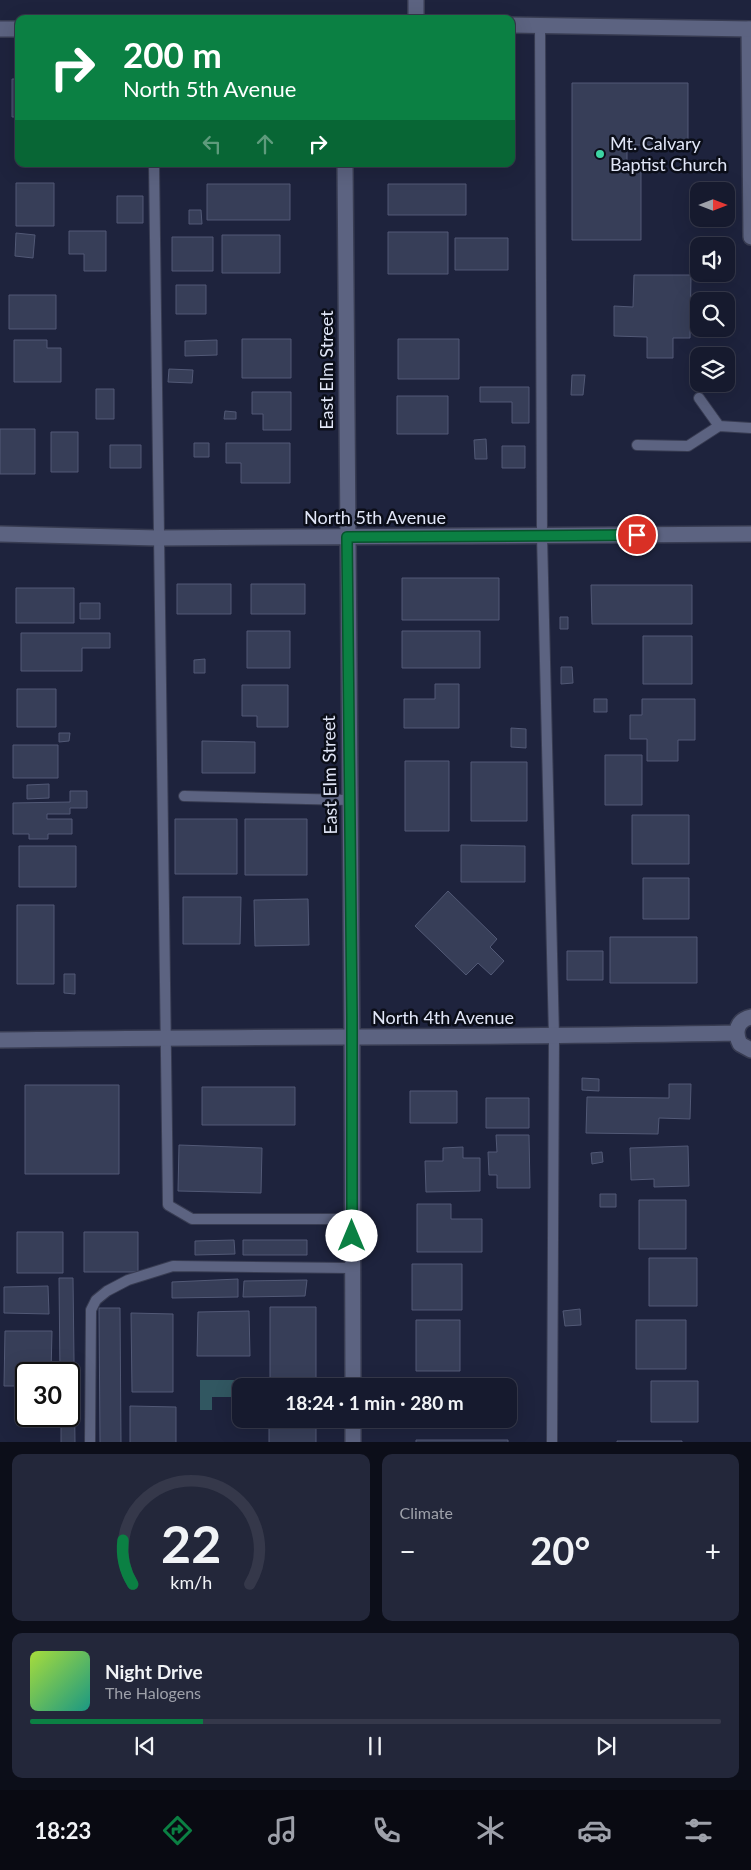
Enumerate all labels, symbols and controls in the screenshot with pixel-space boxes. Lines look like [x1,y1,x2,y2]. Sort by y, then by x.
text: 200 m [123,33,222,75]
icon: right [40,35,105,100]
text: North 5th Avenue [123,75,296,102]
icon: left [198,130,226,158]
icon: ahead [251,130,279,158]
icon: right [304,130,332,158]
place label: Mt. Calvary Baptist Church [610,132,727,175]
marker: Mt. Calvary Baptist Church [594,148,606,160]
north arrow [690,182,735,228]
map controls [690,182,735,392]
button: sound [690,237,735,282]
button: search [690,292,735,337]
street label: East Elm Street [315,310,337,430]
button: layers [690,347,735,392]
street label: North 5th Avenue [304,506,446,528]
pin [616,514,658,556]
icon: arrive [623,521,651,549]
street label: East Elm Street [317,715,341,835]
street label: North 4th Avenue [372,1006,514,1028]
position arrow [325,1209,377,1261]
speed limit sign: 30 [15,1362,80,1427]
text: 18:24 · 1 min · 280 m [285,1391,464,1414]
text: Climate [400,1503,453,1522]
text: 22 [161,1512,221,1574]
text: 20° [530,1527,590,1573]
text: − [400,1534,416,1568]
text: + [705,1534,721,1568]
text: km/h [170,1571,212,1593]
text: Night Drive [105,1660,203,1683]
text: The Halogens [105,1683,201,1702]
icon: previous [131,1732,159,1760]
icon: pause [361,1732,389,1760]
icon: next [592,1732,620,1760]
icon: directions [160,1813,195,1848]
icon: music [265,1813,300,1848]
icon: phone [369,1813,404,1848]
icon: climate [473,1813,508,1848]
icon: car [577,1813,612,1848]
icon: filters [681,1813,716,1848]
text: 18:23 [35,1817,91,1844]

